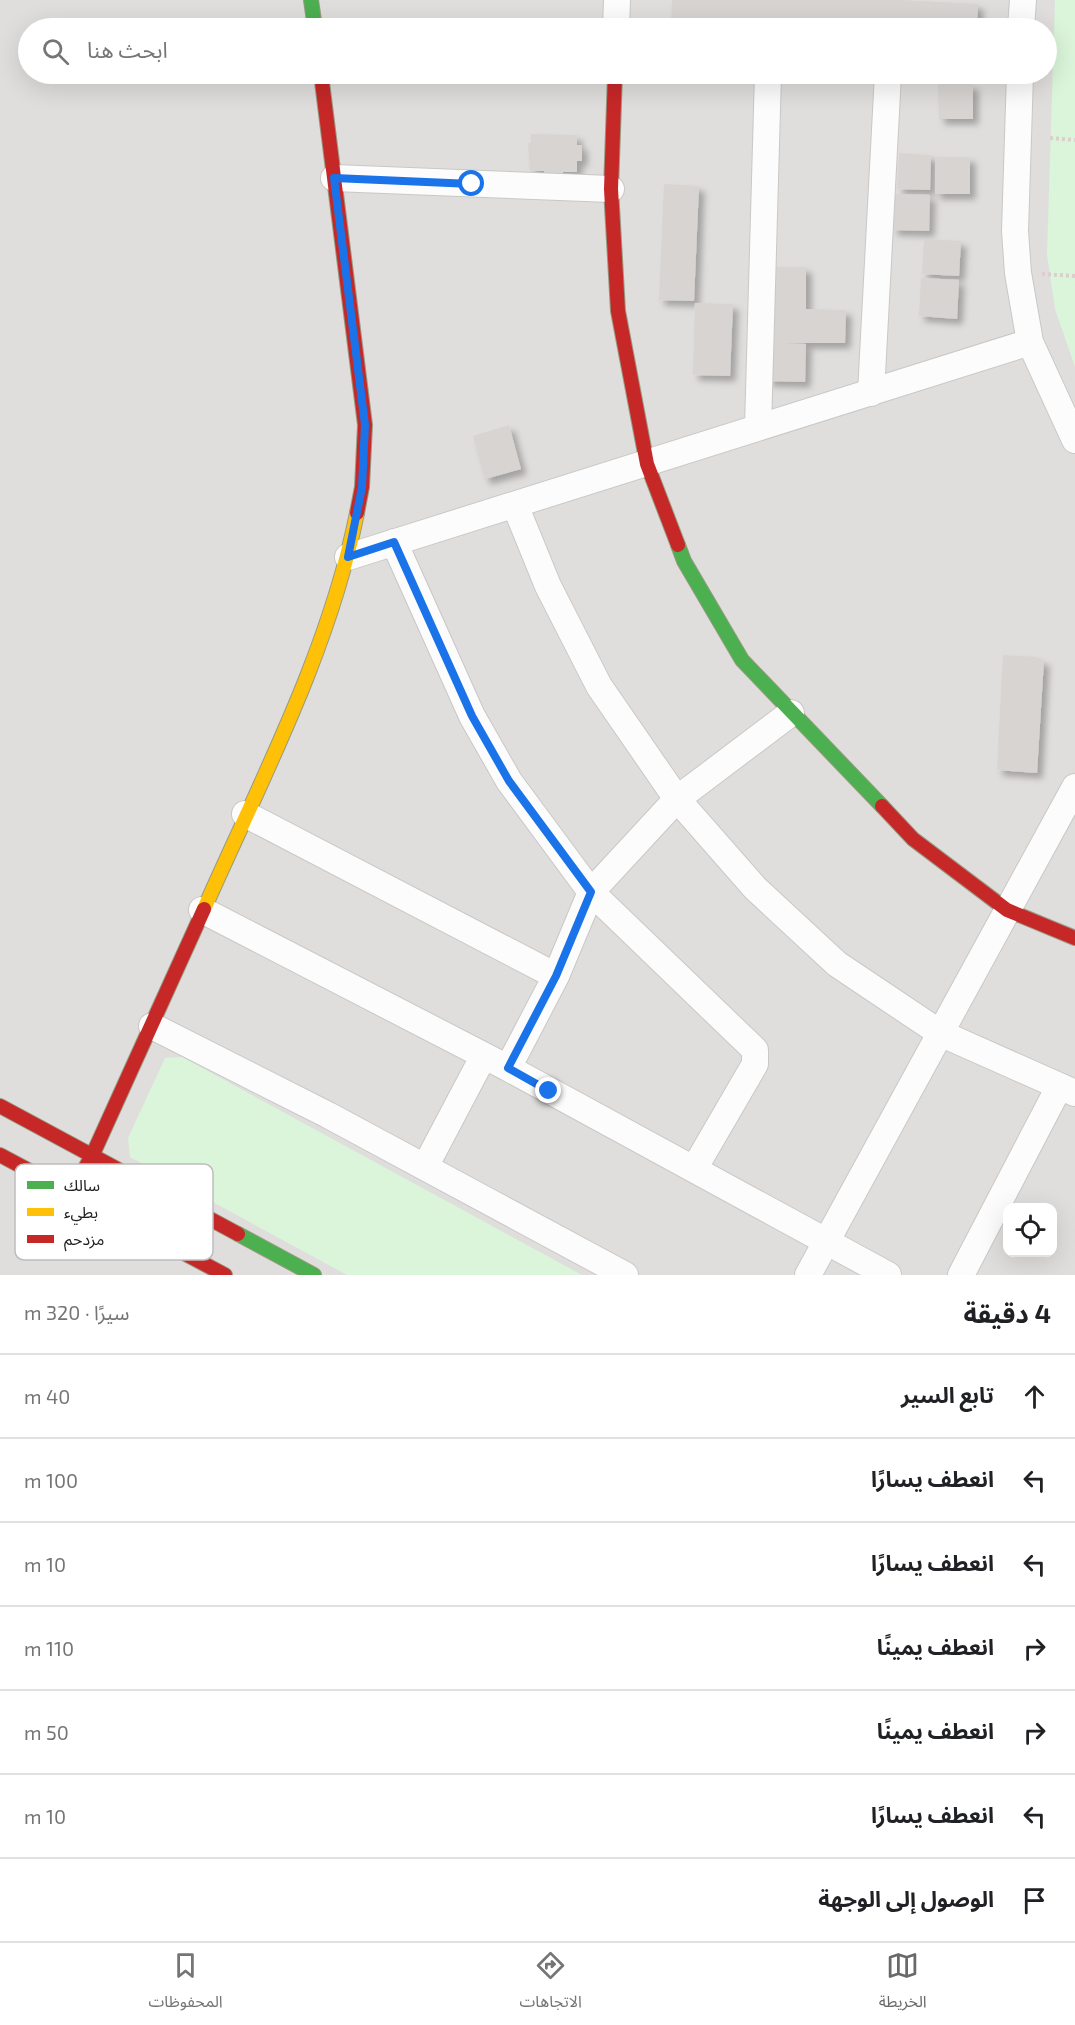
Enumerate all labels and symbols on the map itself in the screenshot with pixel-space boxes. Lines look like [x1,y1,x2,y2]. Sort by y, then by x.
route start [458,170,484,196]
route end [535,1077,561,1103]
legend [15,1164,213,1260]
text: سالك [64,1175,100,1194]
text: بطيء [64,1202,98,1225]
text: مزدحم [64,1229,104,1252]

